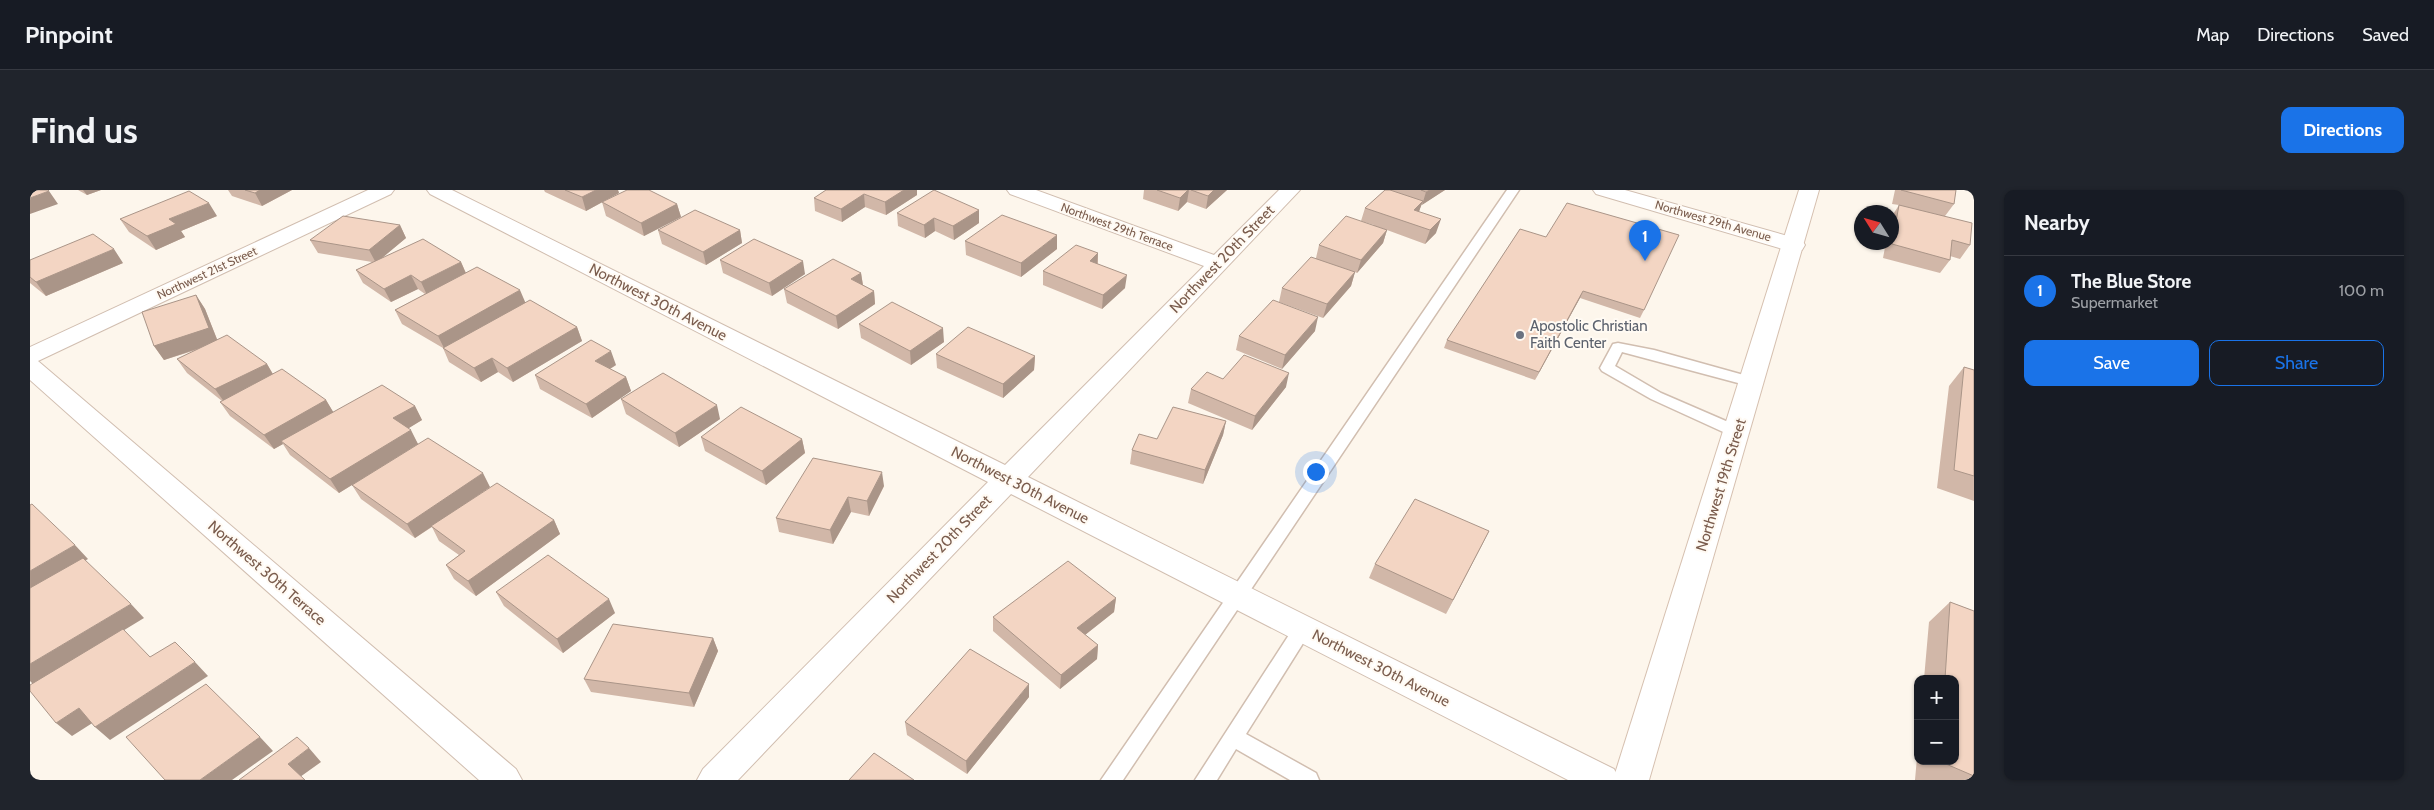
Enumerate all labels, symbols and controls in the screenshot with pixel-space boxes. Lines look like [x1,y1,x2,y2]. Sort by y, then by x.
text: Pinpoint [25,20,113,49]
text: Map [2196,24,2229,46]
text: Directions [2257,24,2334,46]
text: Saved [2362,24,2409,46]
button: Directions [2281,107,2404,153]
text: Find us [30,109,138,152]
street label: Northwest 29th Avenue [1653,197,1773,244]
street label: Northwest 29th Terrace [1059,199,1175,254]
street label: Northwest 20th Street [1166,201,1278,317]
north arrow [1854,205,1899,250]
text: Nearby [2024,210,2090,235]
pin: 1 [1629,220,1661,261]
street label: Northwest 21st Street [155,243,259,302]
street label: Northwest 30th Avenue [586,259,730,345]
text: The Blue Store [2071,270,2191,293]
text: 1 [2037,281,2043,300]
text: 100 m [2339,281,2384,300]
text: Supermarket [2071,293,2158,312]
place label: Apostolic Christian Faith Center [1530,317,1648,352]
marker: Apostolic Christian Faith Center [1514,329,1526,341]
button: Save [2024,340,2199,386]
button: Share [2209,340,2384,386]
street label: Northwest 19th Street [1692,416,1750,554]
street label: Northwest 30th Avenue [948,442,1092,528]
your location [1303,459,1329,485]
street label: Northwest 20th Street [883,491,995,607]
street label: Northwest 30th Terrace [204,517,330,629]
street label: Northwest 30th Avenue [1309,625,1453,711]
map controls [1914,675,1959,765]
button: + [1914,675,1959,720]
button: − [1914,720,1959,765]

